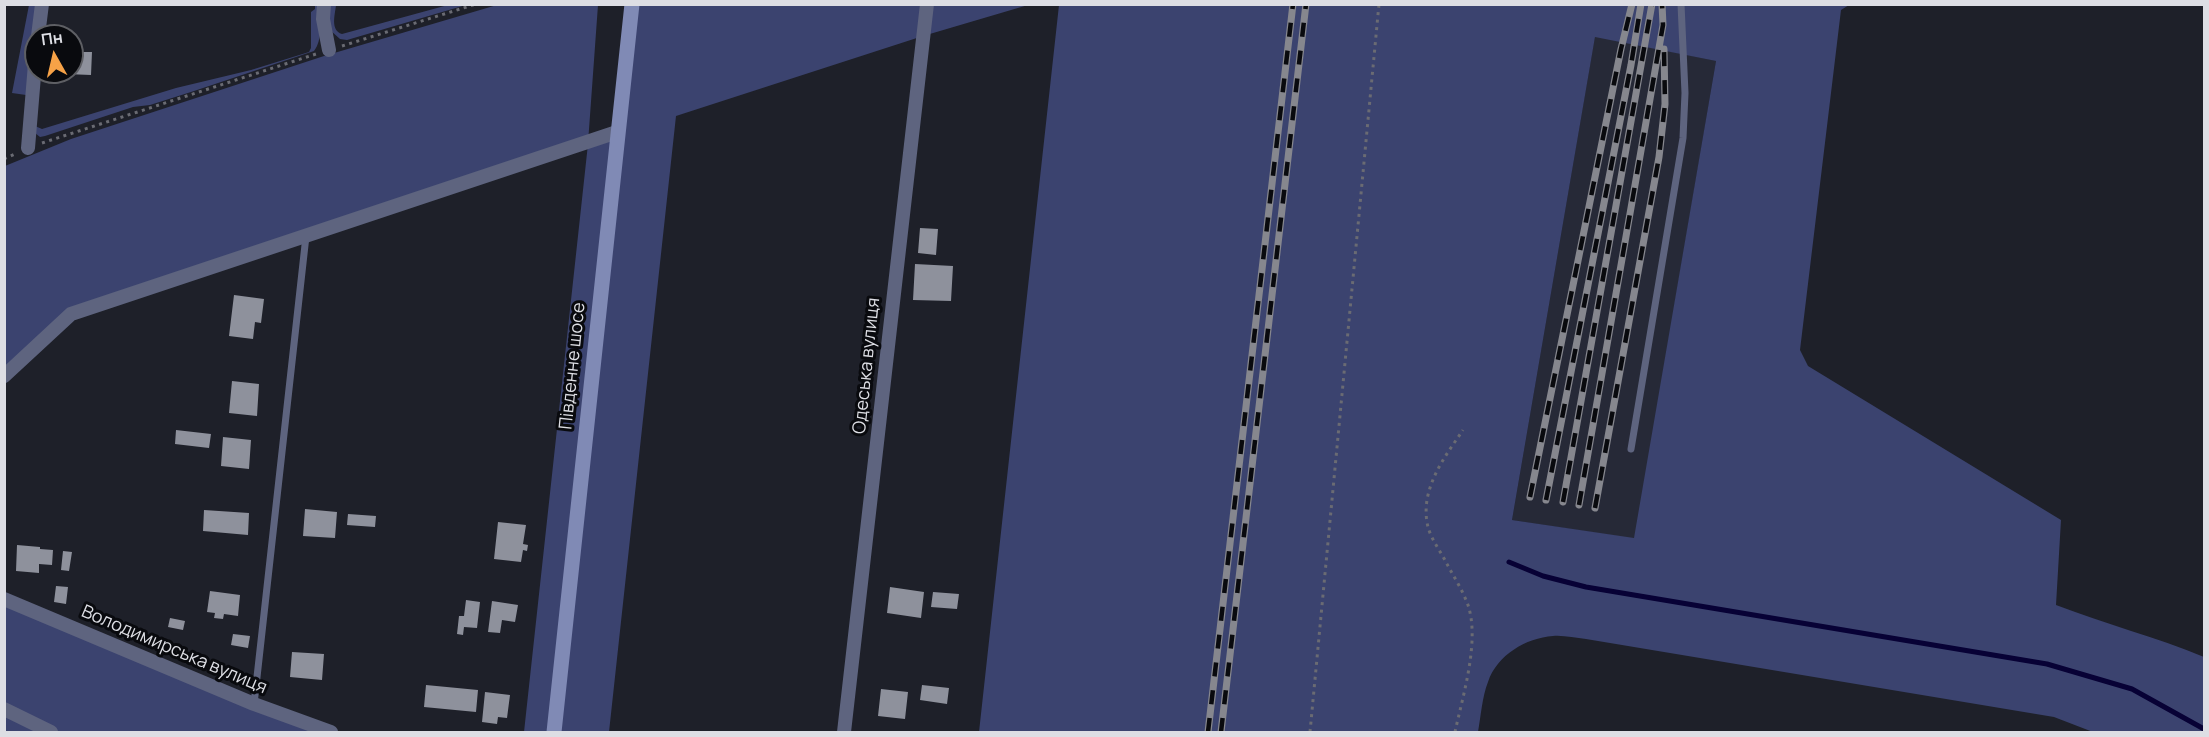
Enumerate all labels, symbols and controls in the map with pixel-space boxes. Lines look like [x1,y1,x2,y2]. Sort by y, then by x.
north arrow [24,24,84,84]
text: Пн [40,26,64,51]
street label: Одеська вулиця [849,297,885,435]
street label: Південне шосе [556,301,590,431]
street label: Володимирська вулиця [78,601,270,699]

